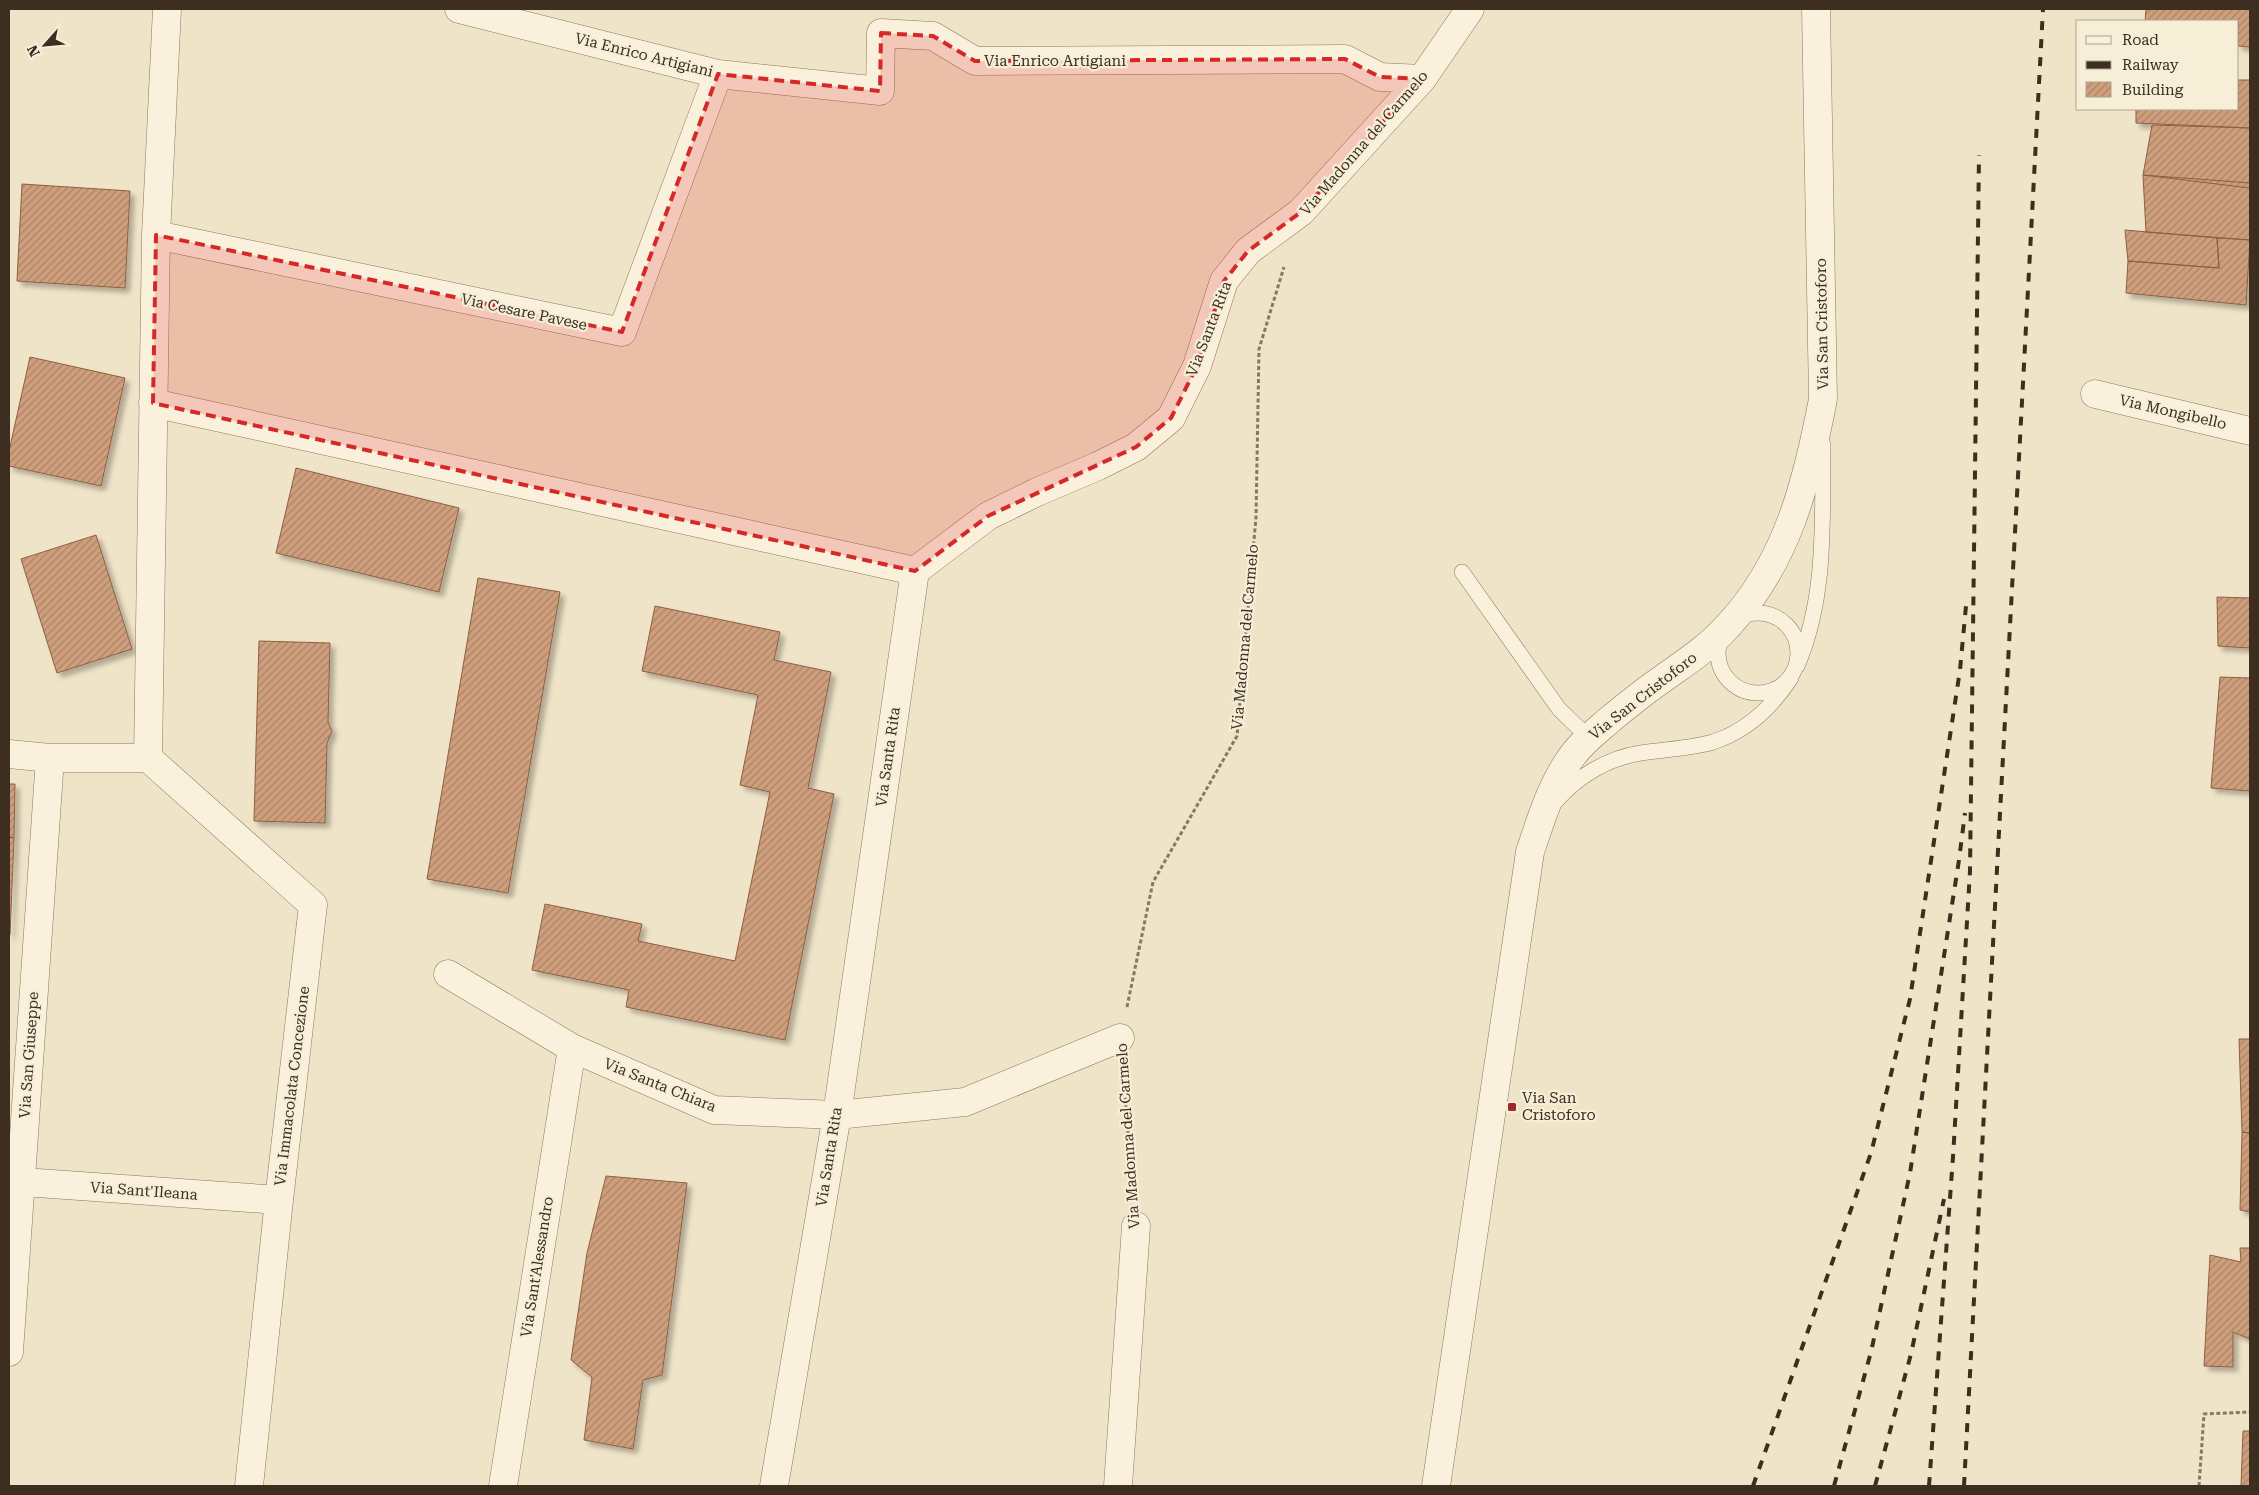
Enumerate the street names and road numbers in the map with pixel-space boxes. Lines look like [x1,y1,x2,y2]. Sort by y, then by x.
street label: Via Enrico Artigiani [573,29,715,81]
street label: Via Enrico Artigiani [984,52,1126,70]
street label: Via Madonna del Carmelo [1296,67,1432,219]
street label: Via San Cristoforo [1812,258,1832,390]
street label: Via Santa Rita [1183,279,1235,379]
street label: Via Cesare Pavese [459,290,589,334]
street label: Via Mongibello [2117,391,2229,433]
street label: Via Madonna del Carmelo [1228,543,1262,731]
street label: Via San Cristoforo [1585,648,1701,744]
street label: Via Santa Rita [872,706,904,808]
street label: Via Immacolata Concezione [271,985,313,1187]
street label: Via San Giuseppe [16,991,42,1119]
street label: Via Madonna del Carmelo [1113,1042,1143,1230]
street label: Via Santa Chiara [601,1054,719,1116]
street label: Via Santa Rita [812,1106,846,1208]
street label: Via Sant'Ileana [90,1178,198,1204]
street label: Via Sant'Alessandro [517,1195,557,1339]

